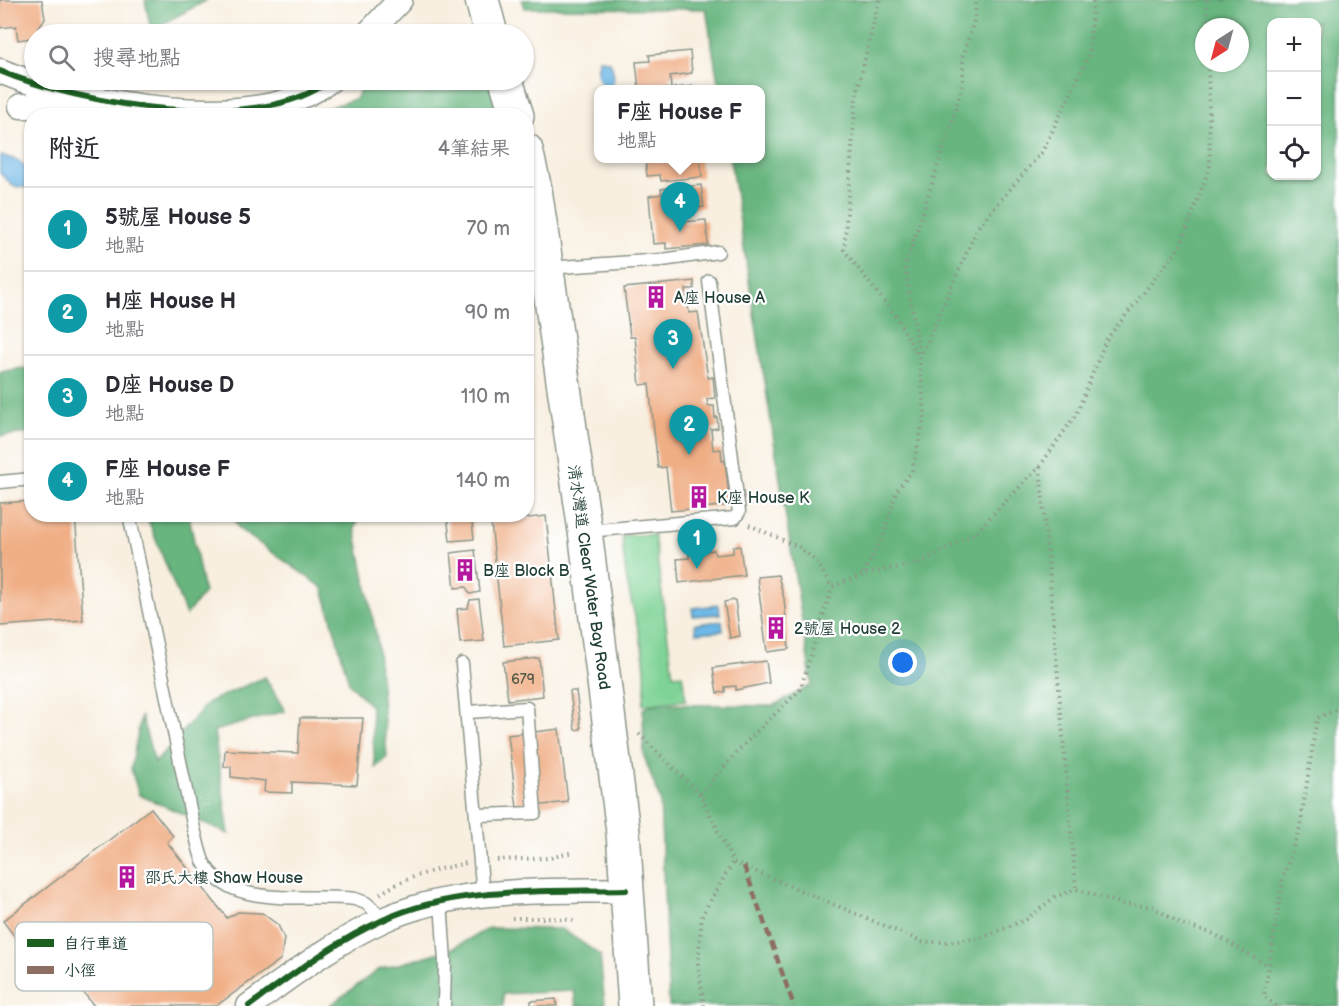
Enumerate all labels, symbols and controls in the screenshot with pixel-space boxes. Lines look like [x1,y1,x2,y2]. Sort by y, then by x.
north arrow [1195,18,1249,72]
map controls [1267,18,1321,180]
button: + [1267,18,1321,72]
search box [24,24,534,90]
icon: search [45,41,78,74]
text: 搜尋地點 [93,45,181,72]
button: − [1267,72,1321,126]
popup [594,85,765,163]
text: F座 House F [617,99,742,126]
button: locate [1267,126,1321,180]
text: 地點 [617,129,657,153]
text: 附近 [48,134,100,165]
text: 4筆結果 [438,137,510,161]
pin: 4 [660,182,700,232]
text: 5號屋 House 5 [105,204,251,231]
text: 1 [63,217,72,241]
text: 70 m [466,217,510,241]
text: 地點 [105,234,145,258]
building icon: A座 House A [643,284,669,310]
text: H座 House H [105,288,236,315]
place label: A座 House A [674,289,765,308]
text: 2 [62,301,73,325]
text: 90 m [465,301,510,325]
text: 地點 [105,318,145,342]
pin: 3 [654,320,692,369]
text: D座 House D [105,372,234,399]
text: 3 [62,385,73,409]
text: 110 m [461,385,510,409]
text: 地點 [105,402,145,426]
pin: 2 [670,406,708,455]
text: F座 House F [105,456,230,483]
street label: 清水灣道 Clear Water Bay Road [563,463,614,691]
text: 4 [62,469,73,493]
text: 140 m [456,469,510,493]
building icon: K座 House K [686,484,712,510]
text: 地點 [105,486,145,510]
place label: K座 House K [717,489,810,508]
pin: 1 [678,520,716,569]
building icon: B座 Block B [452,557,478,583]
place label: B座 Block B [483,562,569,581]
building icon: 2號屋 House 2 [763,615,789,641]
place label: 2號屋 House 2 [794,620,901,639]
your location [888,648,917,677]
house number: 679 [511,671,535,688]
building icon: 邵氏大樓 Shaw House [114,864,140,890]
place label: 邵氏大樓 Shaw House [145,869,303,888]
legend [15,922,213,991]
text: 自行車道 [64,935,128,954]
text: 小徑 [64,962,96,981]

